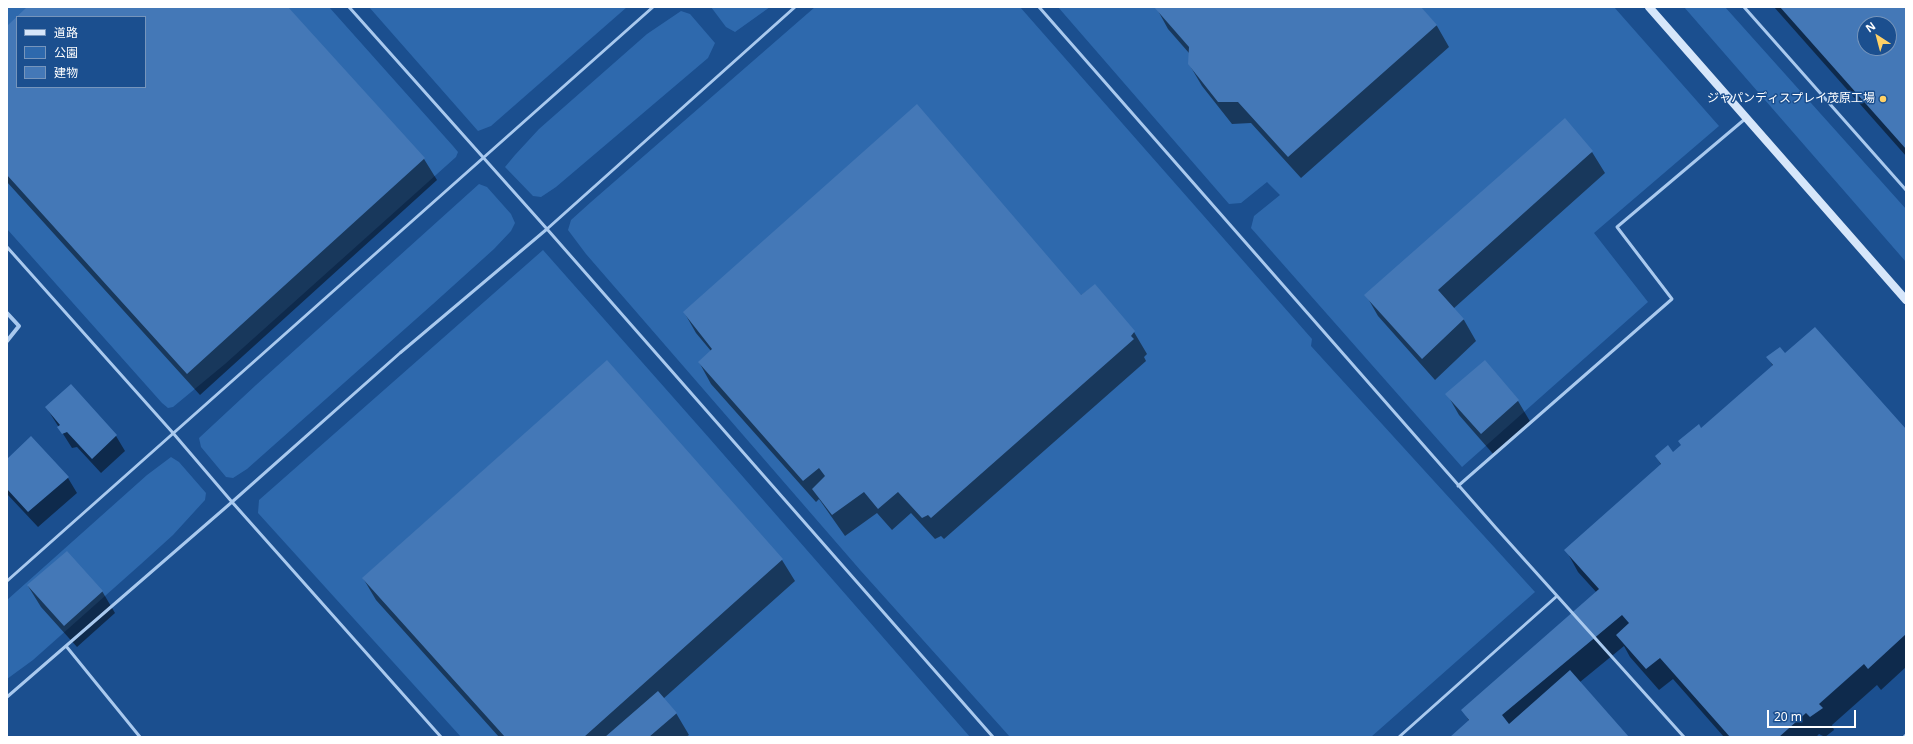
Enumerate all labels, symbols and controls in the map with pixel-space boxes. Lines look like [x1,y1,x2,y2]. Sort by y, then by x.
legend [16,16,146,88]
north arrow [1857,16,1897,56]
text: N [1862,18,1878,35]
text: 道路 [54,24,78,41]
text: 公園 [54,44,78,61]
text: 建物 [54,64,78,81]
place label: ジャパンディスプレイ茂原工場 [1707,92,1875,106]
marker: ジャパンディスプレイ茂原工場 [1878,94,1888,104]
scale bar [1769,702,1858,728]
text: 20 m [1774,708,1802,725]

